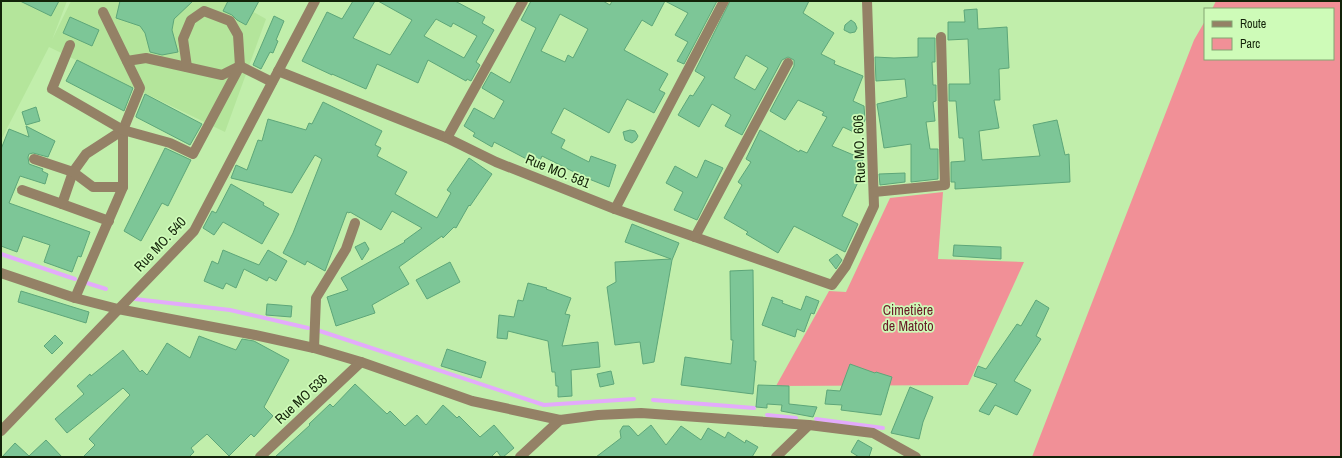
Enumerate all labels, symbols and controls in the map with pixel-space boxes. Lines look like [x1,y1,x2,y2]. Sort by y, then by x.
legend [1204,8,1334,60]
text: Route [1240,16,1266,32]
text: Parc [1240,36,1260,52]
street label: Rue MO. 606 [849,115,869,183]
street label: Rue MO. 581 [523,150,594,192]
street label: Rue MO. 540 [130,213,190,275]
park label: Cimetière de Matoto [882,301,934,335]
street label: Rue MO 538 [271,370,331,428]

